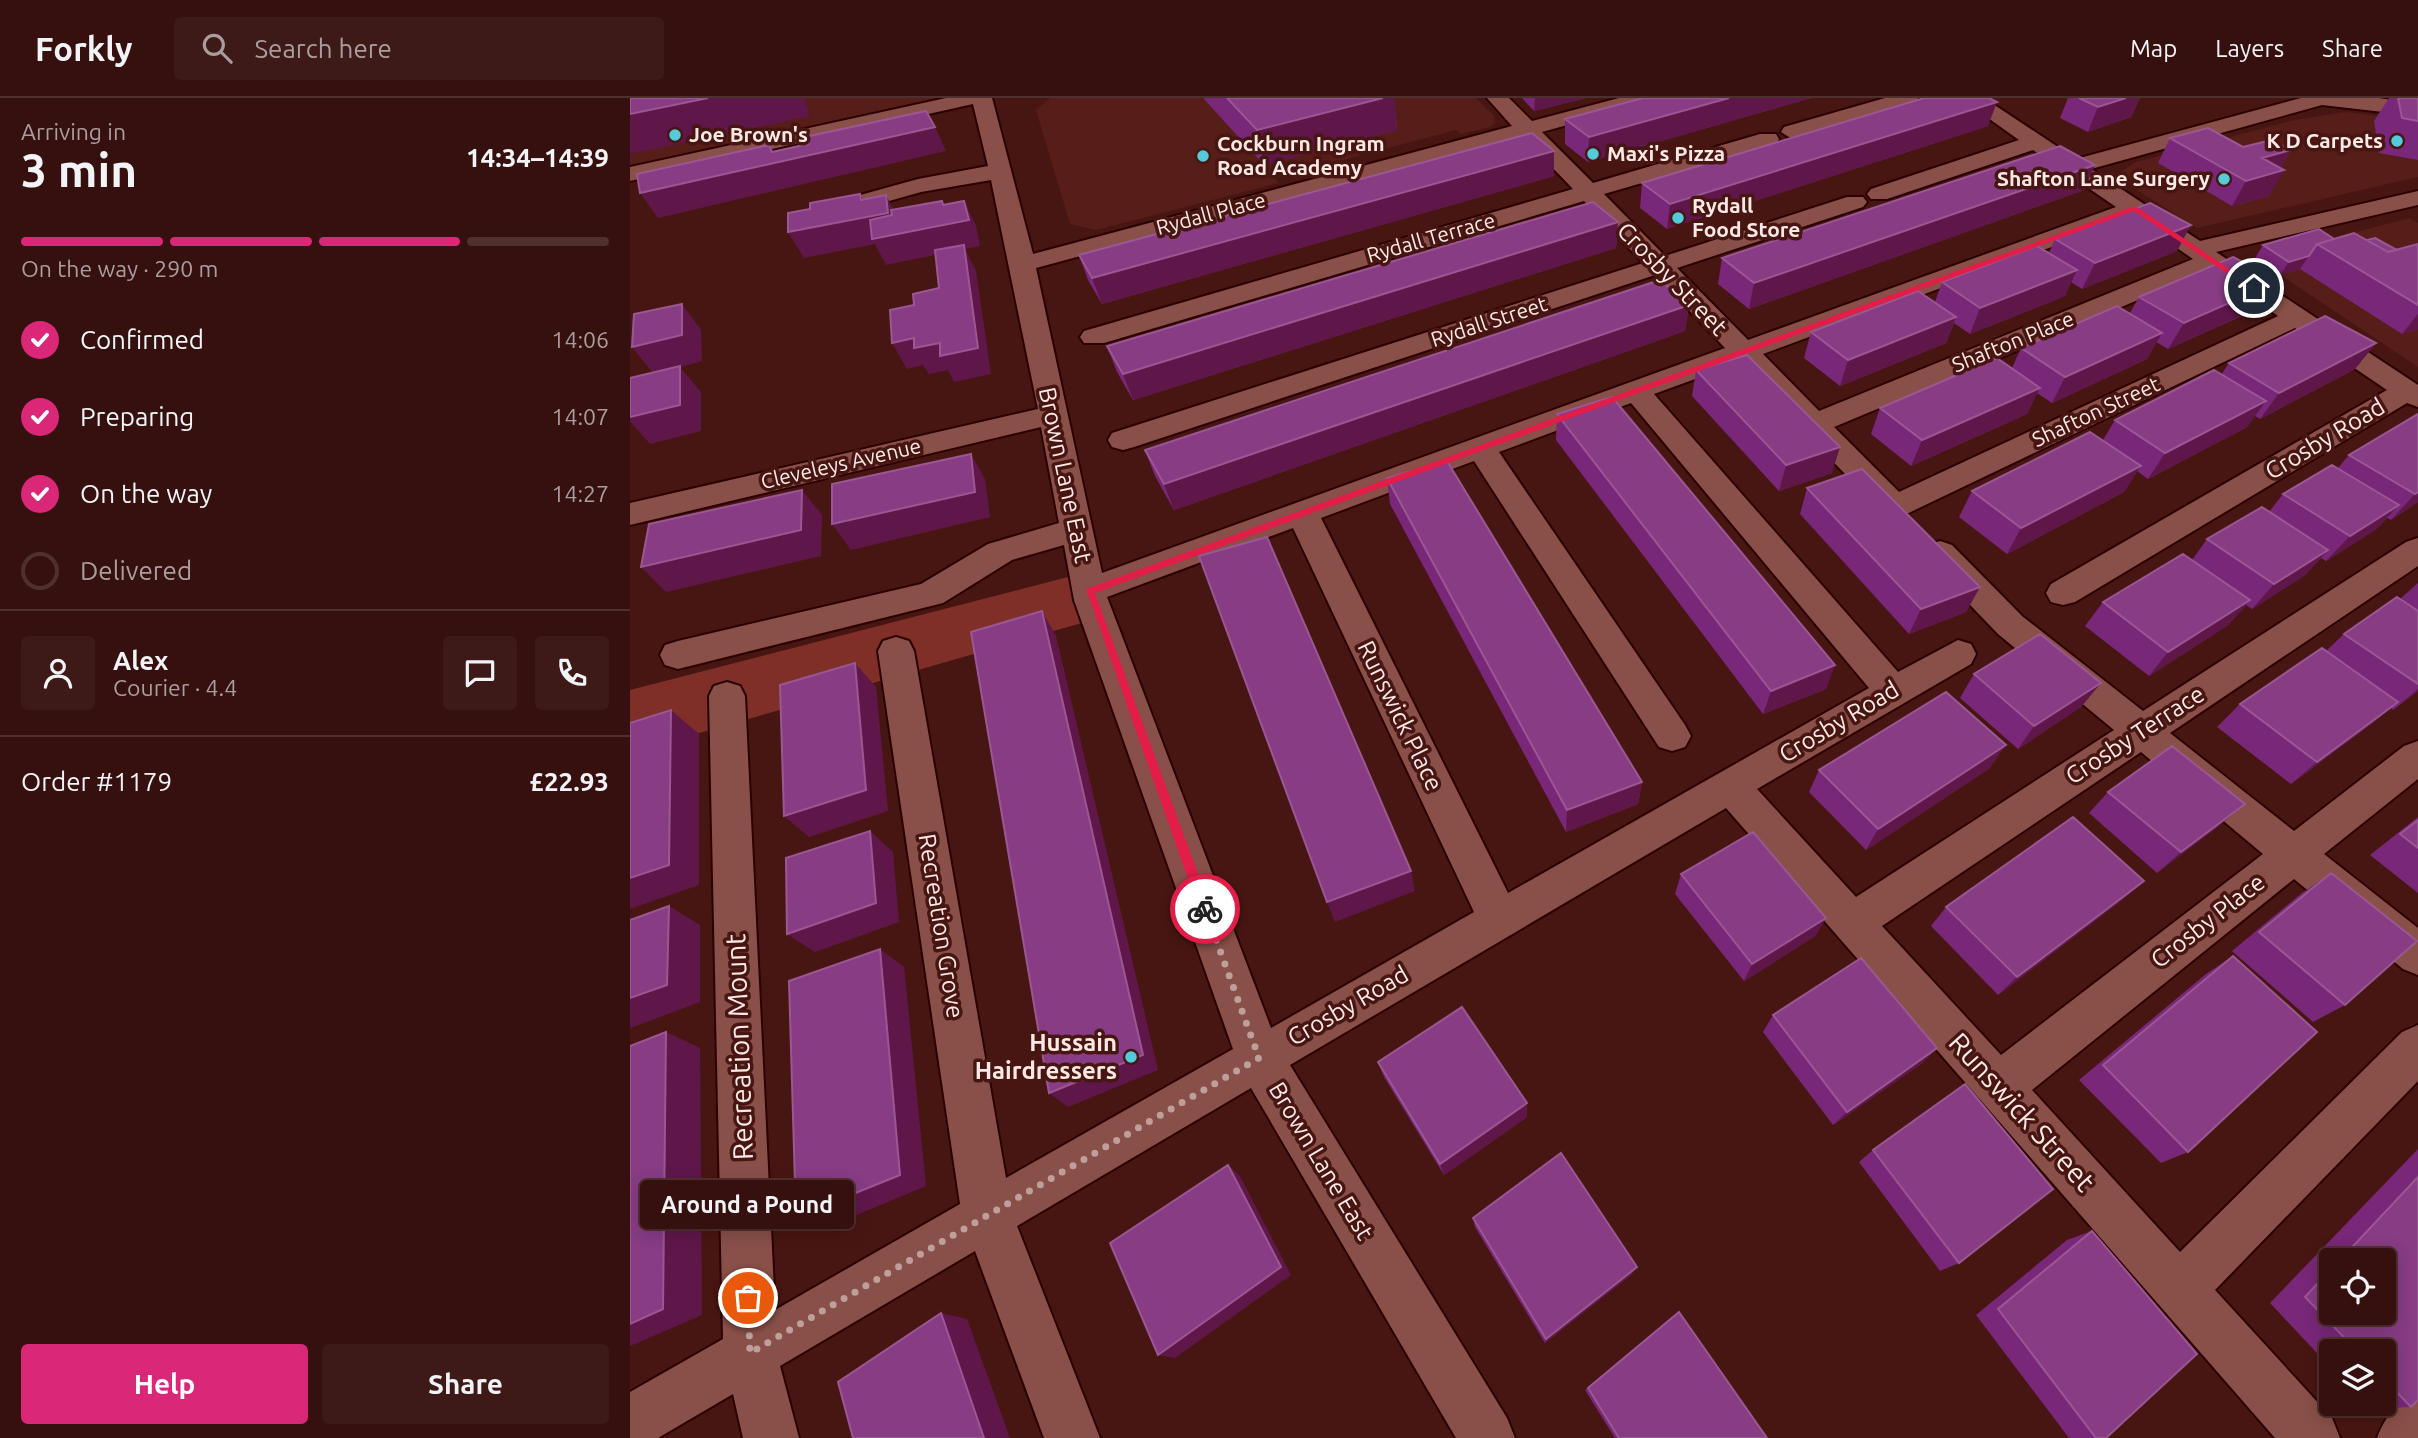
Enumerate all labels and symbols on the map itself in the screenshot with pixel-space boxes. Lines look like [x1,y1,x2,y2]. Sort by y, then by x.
place label: Joe Brown's [689,122,808,146]
marker: Joe Brown's [667,127,683,143]
place label: K D Carpets [2267,128,2383,152]
place label: Cockburn Ingram Road Academy [1217,131,1385,179]
marker: K D Carpets [2389,133,2405,149]
place label: Maxi's Pizza [1607,141,1725,165]
marker: Maxi's Pizza [1585,146,1601,162]
marker: Cockburn Ingram Road Academy [1195,148,1211,164]
place label: Shafton Lane Surgery [1997,166,2210,190]
marker: Shafton Lane Surgery [2216,171,2232,187]
street label: Rydall Place [1153,187,1268,239]
place label: Rydall Food Store [1692,193,1800,241]
street label: Rydall Terrace [1364,207,1498,267]
marker: Rydall Food Store [1670,210,1686,226]
street label: Crosby Street [1612,217,1733,341]
pin [2224,258,2284,318]
street label: Rydall Street [1428,291,1550,351]
street label: Shafton Place [1948,306,2077,376]
street label: Shafton Street [2028,371,2163,451]
street label: Brown Lane East [1034,385,1097,566]
street label: Crosby Road [2260,392,2389,485]
street label: Cleveleys Avenue [758,433,923,493]
street label: Runswick Place [1353,636,1448,795]
street label: Crosby Road [1774,675,1903,768]
street label: Crosby Terrace [2060,680,2209,789]
street label: Recreation Grove [914,832,969,1020]
street label: Crosby Place [2146,868,2270,973]
courier [1170,874,1240,944]
street label: Recreation Mount [719,933,758,1161]
street label: Crosby Road [1283,960,1413,1051]
street label: Runswick Street [1943,1026,2101,1197]
place label: Hussain Hairdressers [975,1029,1117,1084]
marker: Hussain Hairdressers [1123,1049,1139,1065]
street label: Brown Lane East [1264,1077,1379,1245]
callout: Around a Pound [641,1179,855,1228]
pin [718,1268,778,1328]

